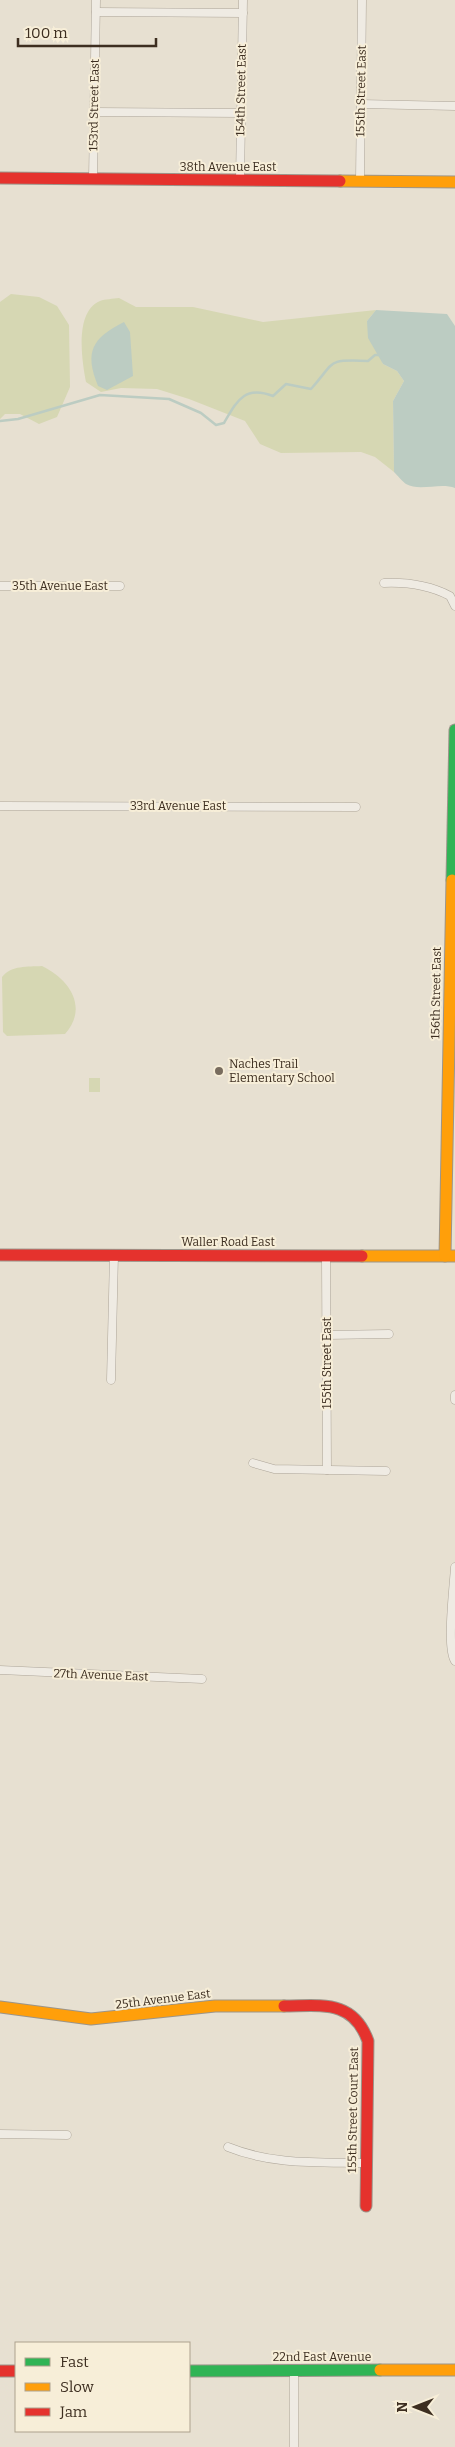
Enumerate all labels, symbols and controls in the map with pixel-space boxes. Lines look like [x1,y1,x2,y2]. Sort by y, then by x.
scale bar [18,15,155,47]
text: 100 m [25,24,68,42]
street label: 154th Street East [233,43,249,136]
street label: 155th Street East [353,44,369,137]
street label: 153rd Street East [86,58,102,151]
street label: 38th Avenue East [180,160,277,174]
street label: 35th Avenue East [12,579,109,593]
street label: 33rd Avenue East [130,799,227,813]
street label: 156th Street East [428,946,444,1039]
place label: Naches Trail Elementary School [229,1057,335,1085]
marker: Naches Trail Elementary School [213,1065,225,1077]
street label: Waller Road East [181,1235,275,1249]
street label: 155th Street East [320,1316,334,1409]
street label: 27th Avenue East [53,1666,149,1684]
street label: 25th Avenue East [115,1986,212,2012]
street label: 155th Street Court East [345,2046,361,2173]
legend [15,2342,190,2432]
street label: 22nd East Avenue [273,2350,371,2364]
text: Fast [60,2353,89,2371]
text: Slow [60,2378,95,2396]
north arrow [390,2382,440,2432]
text: N [394,2401,411,2412]
text: Jam [59,2403,88,2421]

